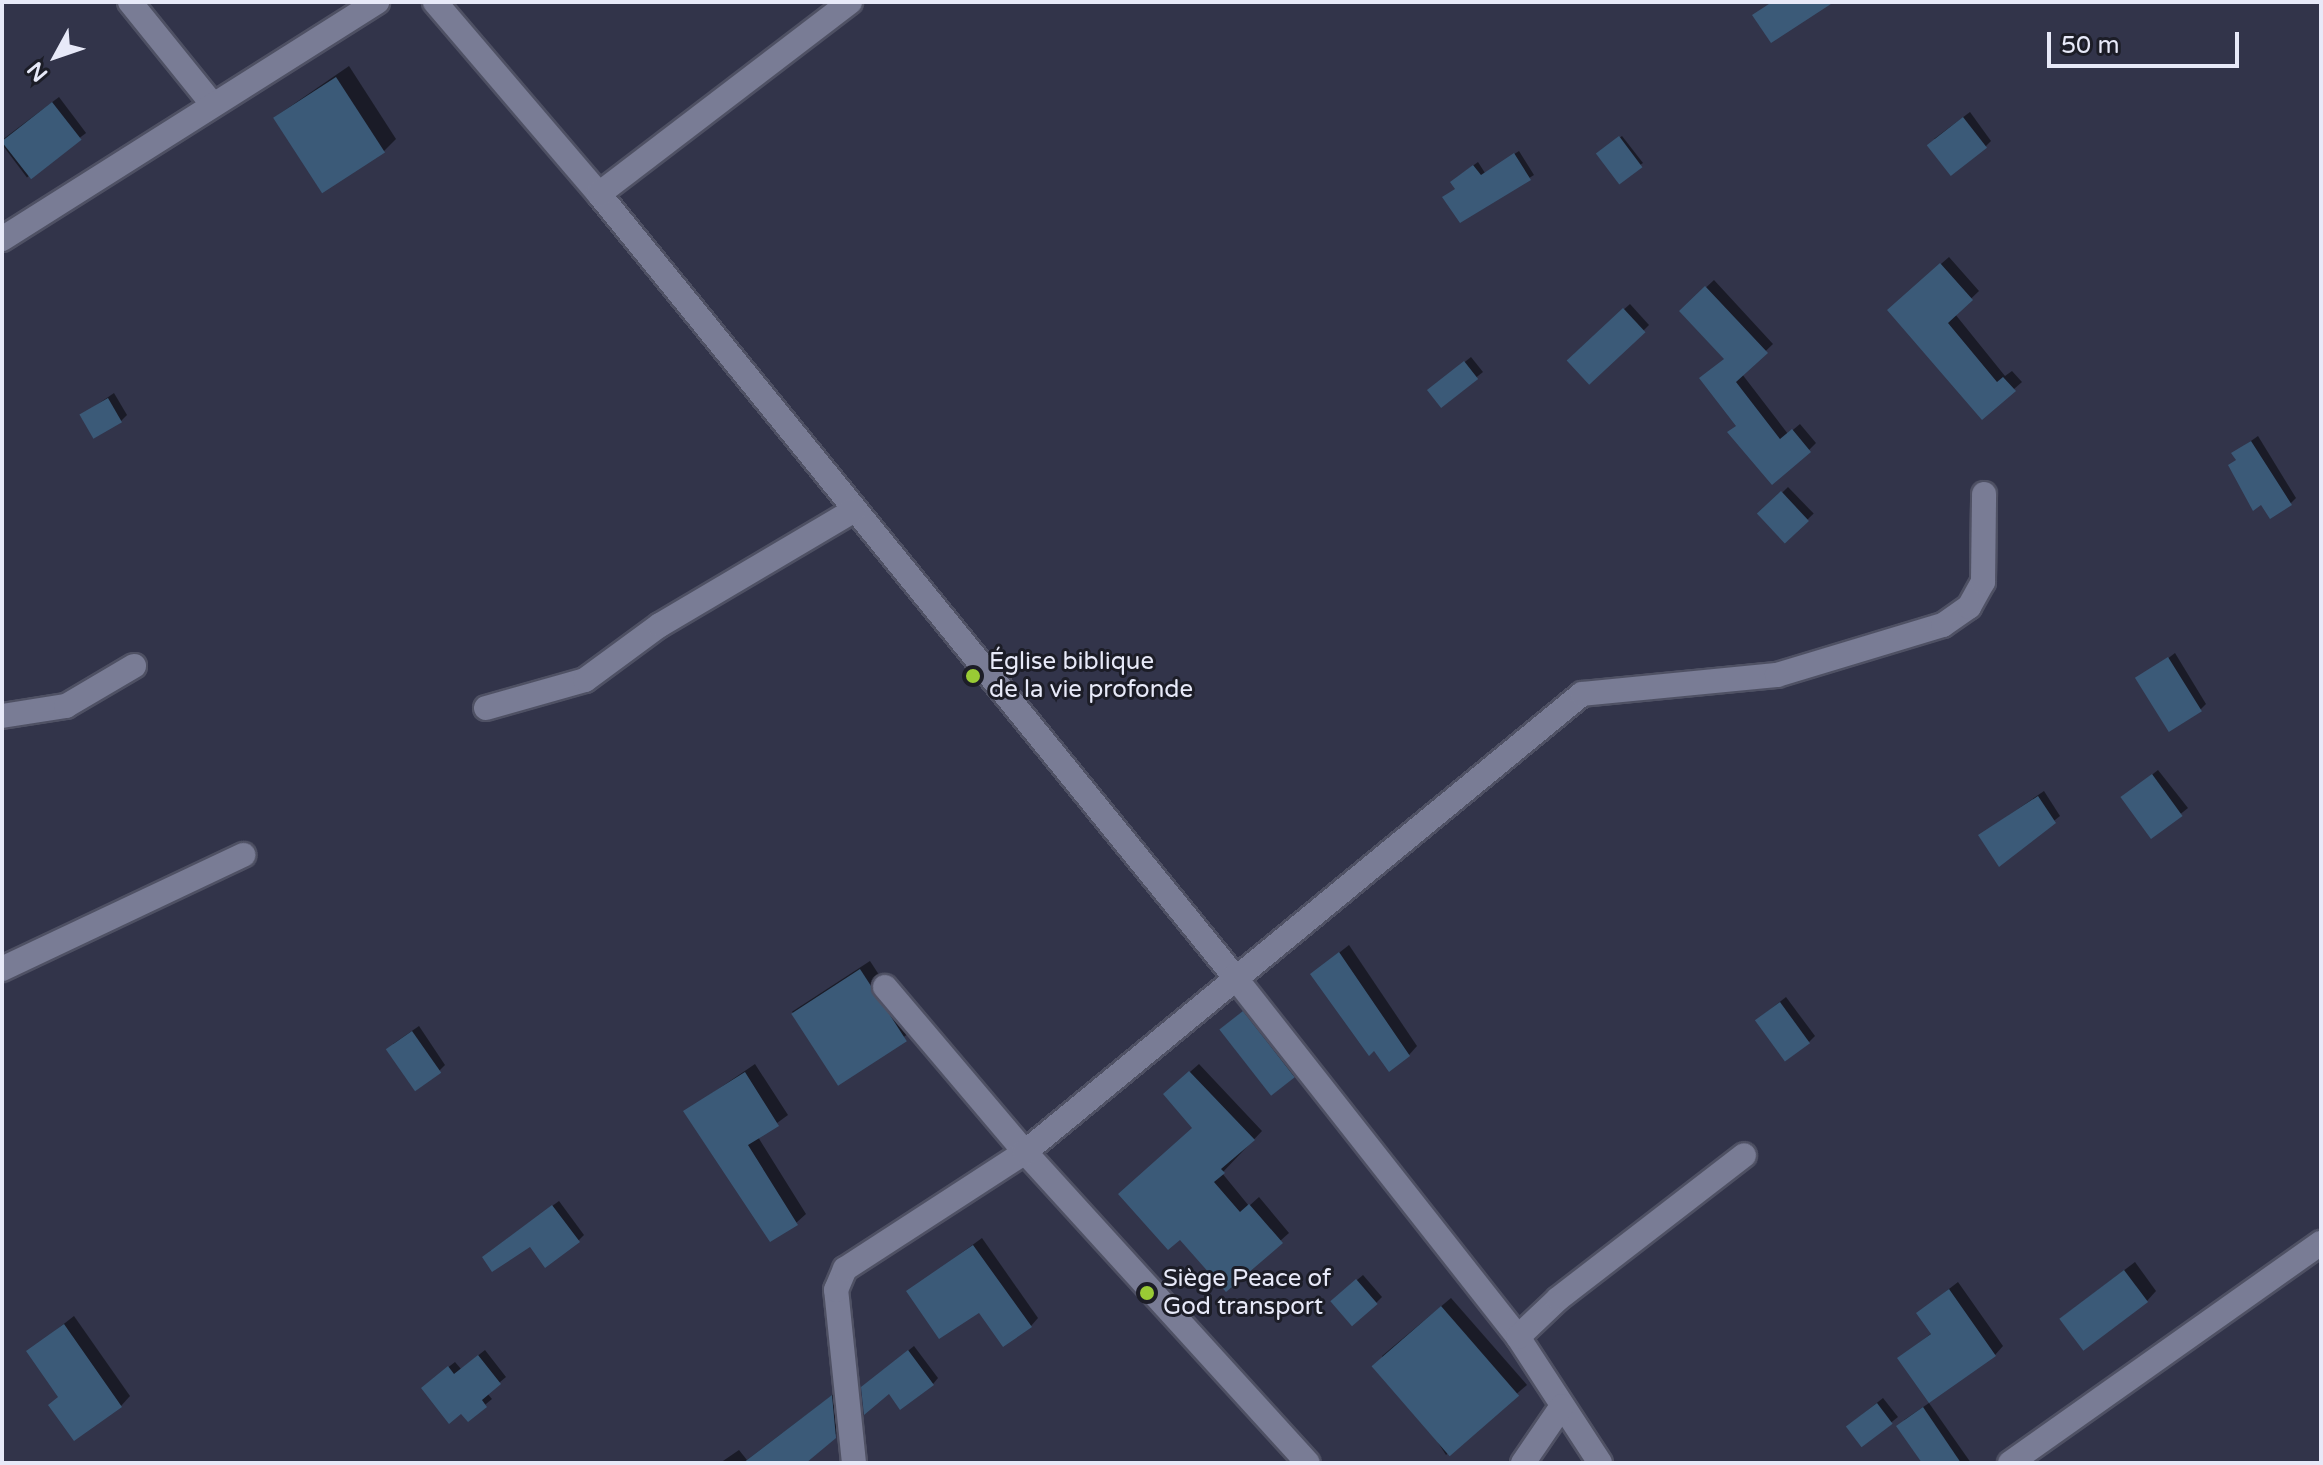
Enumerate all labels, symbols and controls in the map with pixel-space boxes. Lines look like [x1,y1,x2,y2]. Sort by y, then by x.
north arrow [16,16,96,96]
scale bar [2051,16,2243,66]
text: 50 m [2061,31,2119,60]
text: N [22,56,53,87]
place label: Église biblique de la vie profonde [989,648,1193,704]
marker: Église biblique de la vie profonde [964,667,982,685]
place label: Siège Peace of God transport [1163,1265,1331,1321]
marker: Siège Peace of God transport [1138,1284,1156,1302]

